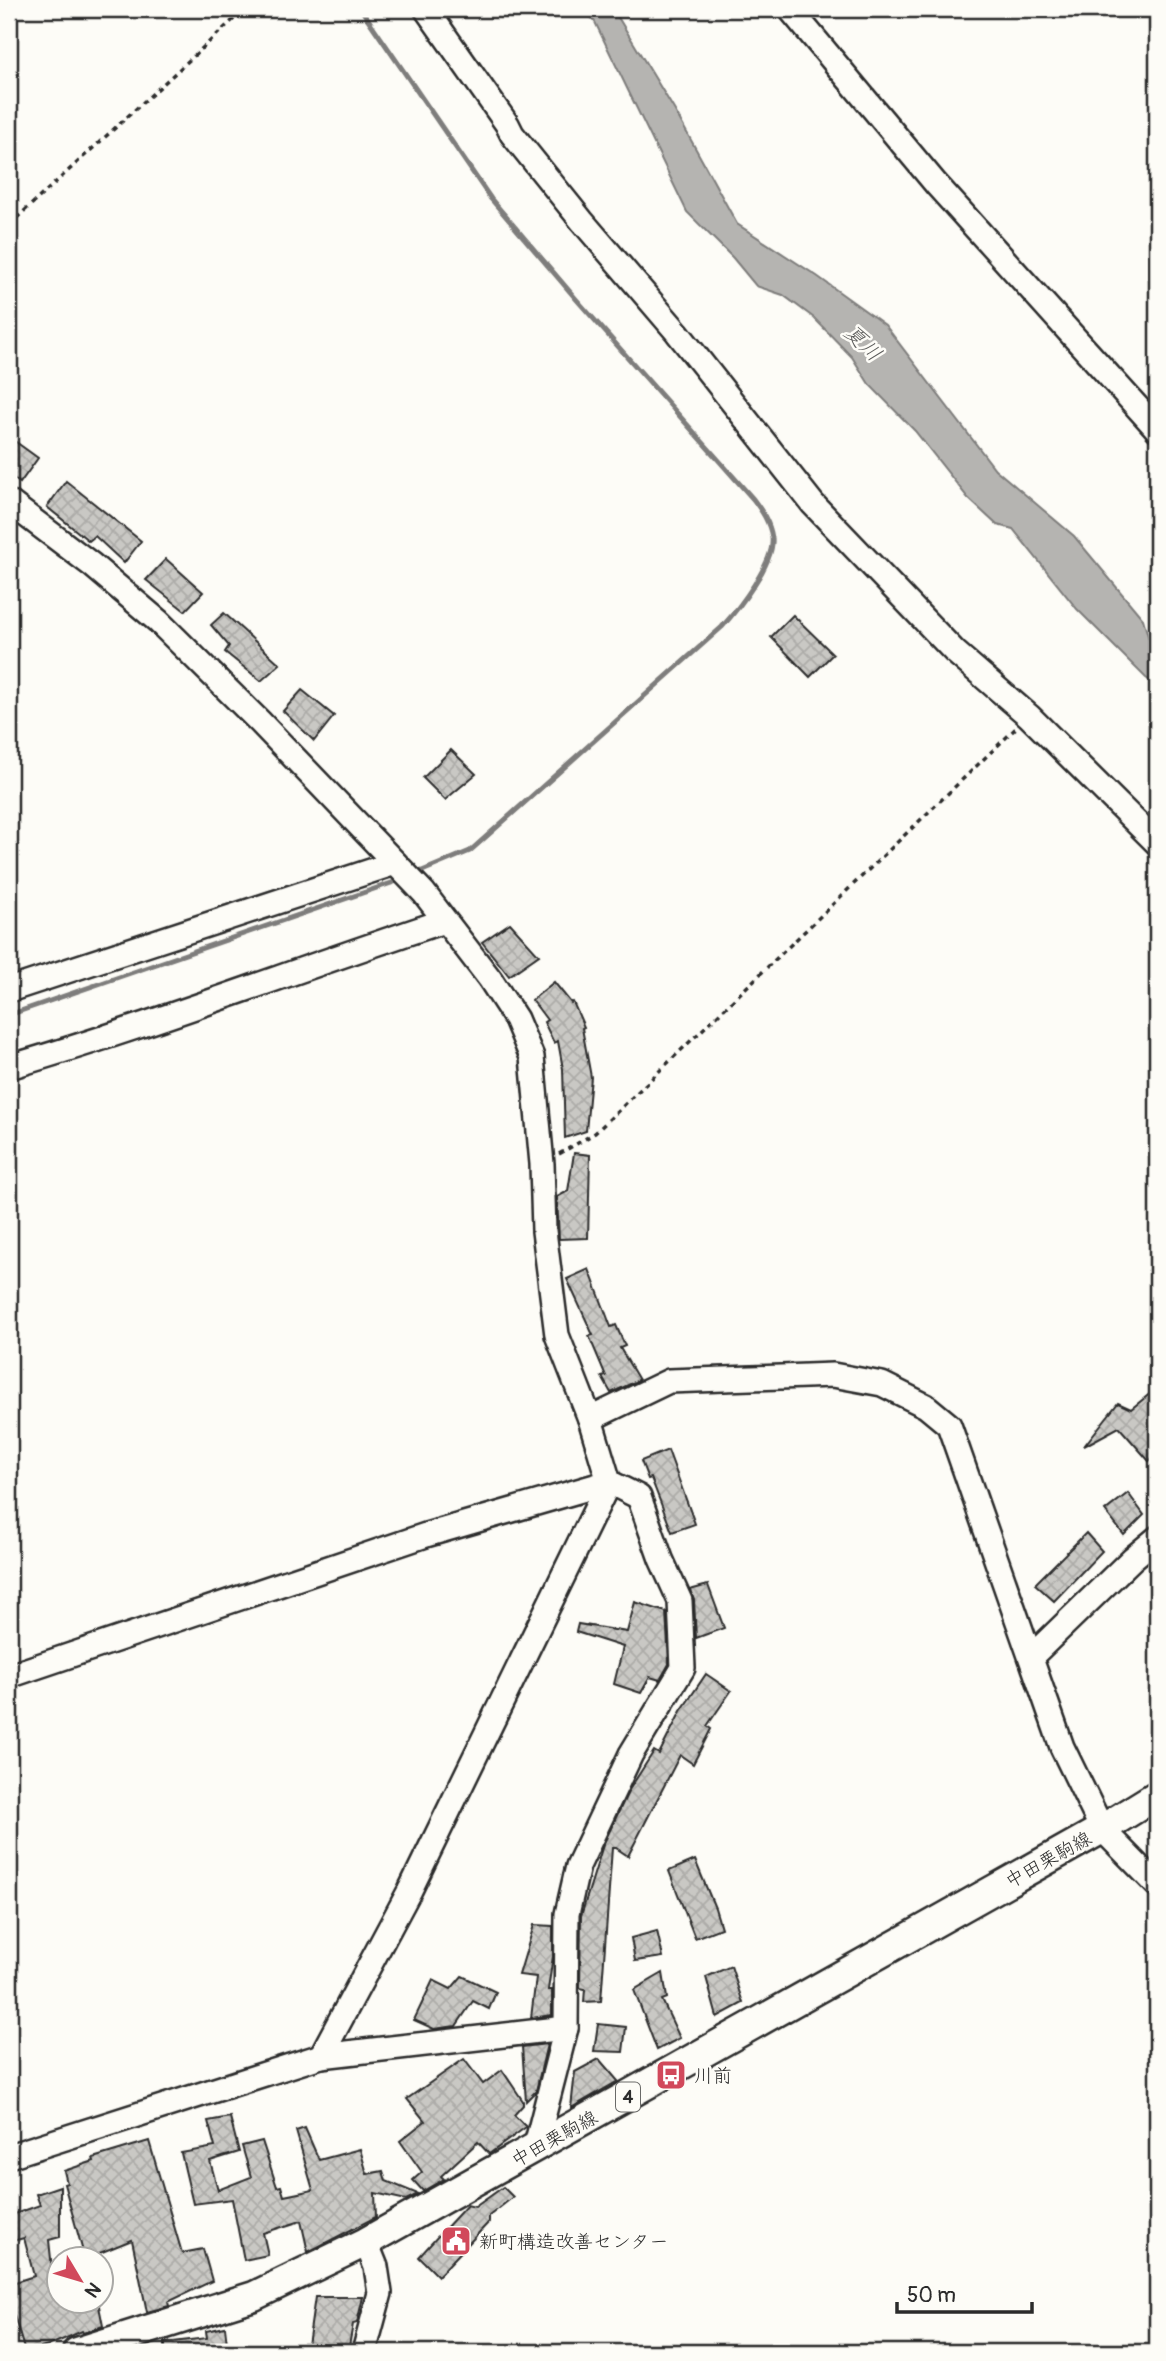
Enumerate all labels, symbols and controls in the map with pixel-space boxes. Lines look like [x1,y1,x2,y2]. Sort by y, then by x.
water label: 夏川 [838,319,887,368]
street label: 中田栗駒線 [1001,1826,1096,1893]
bus stop icon: 川前 [654,2058,688,2092]
place label: 川前 [694,2064,732,2088]
road number: 4 [616,2082,640,2112]
street label: 中田栗駒線 [507,2105,602,2172]
public building icon: 新町構造改善センター [439,2224,473,2258]
place label: 新町構造改善センター [479,2230,668,2254]
north arrow [46,2246,116,2316]
scale bar [897,2270,1031,2314]
text: N [79,2277,106,2302]
text: 50 m [907,2282,956,2309]

